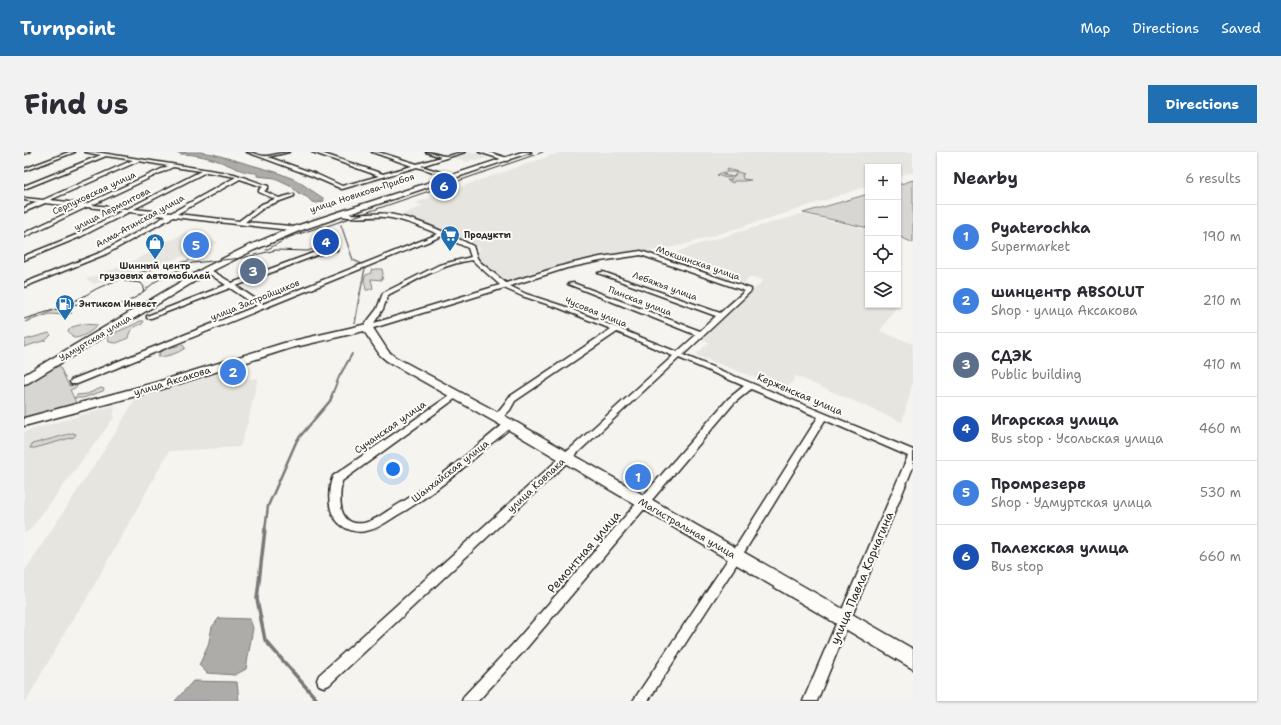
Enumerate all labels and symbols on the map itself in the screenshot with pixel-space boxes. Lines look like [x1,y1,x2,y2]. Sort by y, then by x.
street label: Серпуховская улица [50,168,138,218]
street label: улица Новикова-Прибоя [308,170,416,216]
pin: 6 [431,171,457,201]
street label: улица Лермонтова [72,184,153,233]
street label: Алма-Атинская улица [94,192,187,250]
supermarket icon: Продукты [439,224,461,252]
pin: 4 [313,227,339,257]
place label: Продукты [464,229,511,241]
pin: 5 [183,230,209,260]
shop icon: Шинный центр грузовых автомобилей [144,232,166,260]
street label: Мокшинская улица [655,243,742,283]
pin: 3 [240,256,266,286]
place label: Шинный центр грузовых автомобилей [99,260,211,282]
street label: Лебяжья улица [631,269,699,303]
street label: улица Застройщиков [209,277,302,323]
street label: Пинская улица [607,283,674,319]
fuel station icon: Энтиком Инвест [54,293,76,321]
street label: Чусовая улица [563,294,629,330]
place label: Энтиком Инвест [79,298,157,310]
street label: Удмуртская улица [57,312,133,364]
pin: 2 [220,357,246,387]
street label: улица Аксакова [132,363,213,399]
street label: Керженская улица [755,370,845,418]
street label: Сучанская улица [352,397,429,456]
street label: Шанхайская улица [409,436,492,505]
street label: улица Ковпака [504,454,568,515]
your location [383,459,403,479]
pin: 1 [625,462,651,492]
street label: Магистральная улица [636,495,739,562]
street label: Ремонтная улица [544,507,625,597]
street label: улица Павла Корчагина [827,509,897,647]

